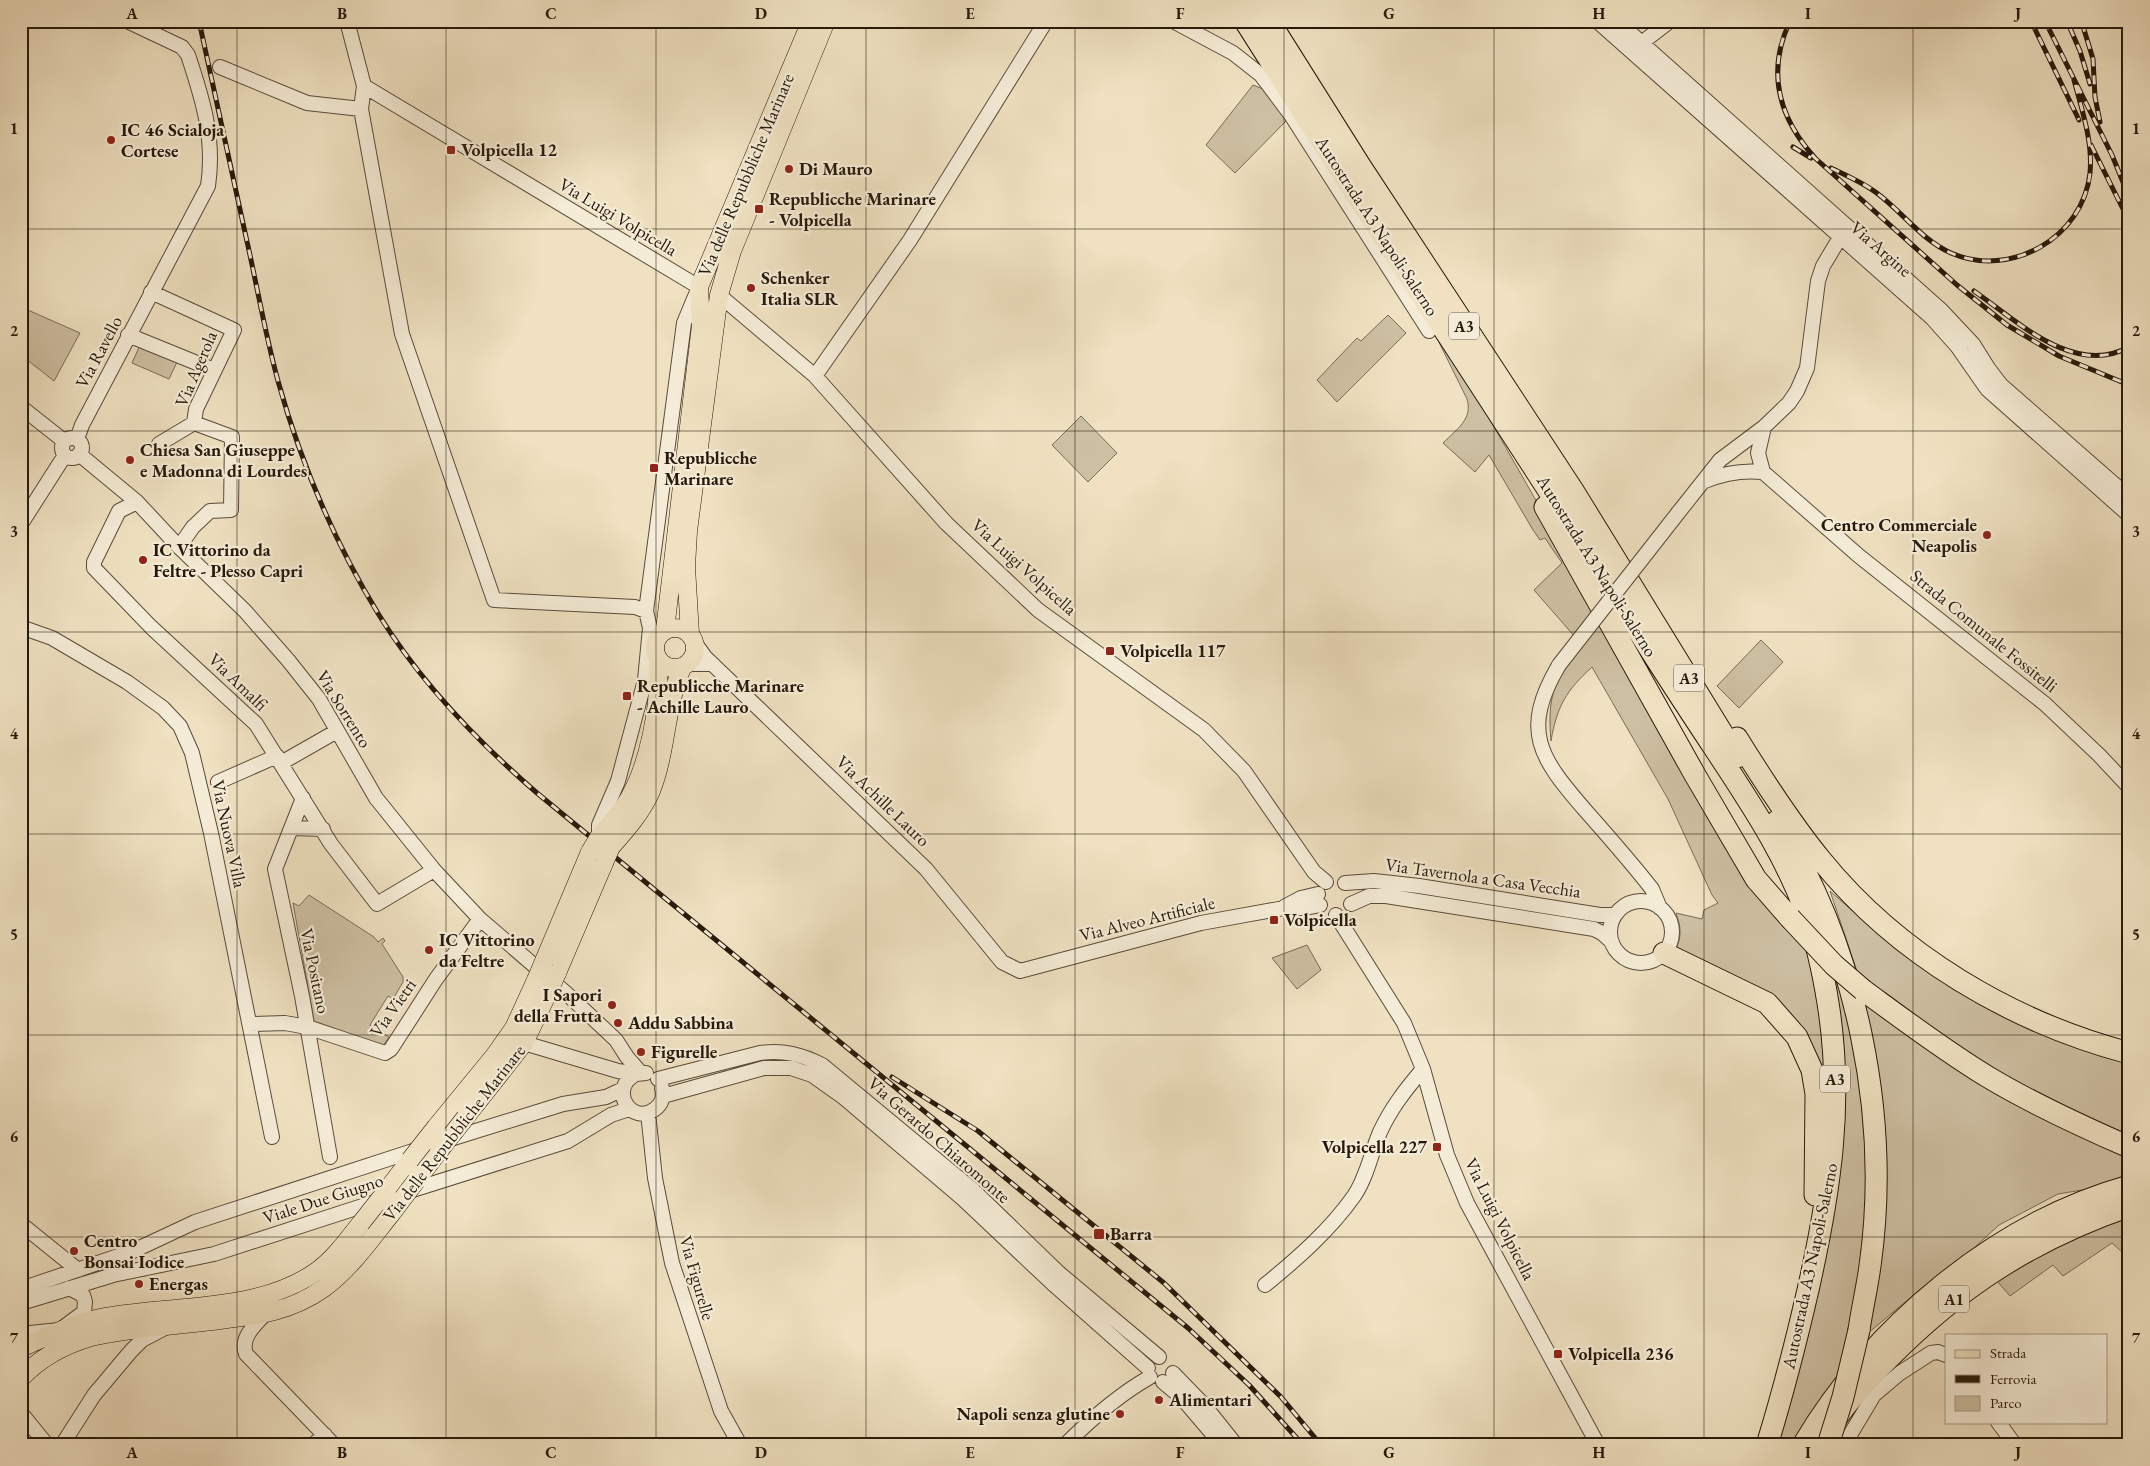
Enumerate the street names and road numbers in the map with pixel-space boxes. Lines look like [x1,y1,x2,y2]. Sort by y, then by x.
street label: Via delle Repubbliche Marinare [692,70,799,280]
street label: Autostrada A3 Napoli-Salerno [1310,130,1444,320]
street label: Via Luigi Volpicella [555,172,682,261]
street label: Via Argine [1846,216,1917,282]
street label: Via Ravello [70,312,127,392]
road number: A3 [1449,312,1479,340]
street label: Via Agerola [169,327,222,410]
street label: Autostrada A3 Napoli-Salerno [1531,470,1663,661]
street label: Via Luigi Volpicella [967,513,1082,621]
street label: Strada Comunale Fossitelli [1906,564,2063,698]
street label: Via Amalfi [204,648,273,716]
road number: A3 [1674,664,1704,691]
street label: Via Sorrento [312,666,377,752]
street label: Via Achille Lauro [832,750,935,851]
street label: Via Nuova Villa [207,778,252,891]
street label: Via Tavernola a Casa Vecchia [1384,852,1583,903]
street label: Via Alveo Artificiale [1077,891,1217,946]
street label: Via Positano [295,926,336,1016]
street label: Via Vietri [364,974,421,1041]
street label: Via delle Repubbliche Marinare [377,1040,530,1226]
road number: A3 [1820,1066,1850,1092]
street label: Via Gerardo Chiaromonte [863,1071,1015,1208]
street label: Via Luigi Volpicella [1460,1154,1541,1284]
street label: Autostrada A3 Napoli-Salerno [1776,1161,1843,1372]
street label: Viale Due Giugno [260,1168,386,1229]
street label: Via Figurelle [674,1233,720,1323]
road number: A1 [1939,1286,1969,1312]

